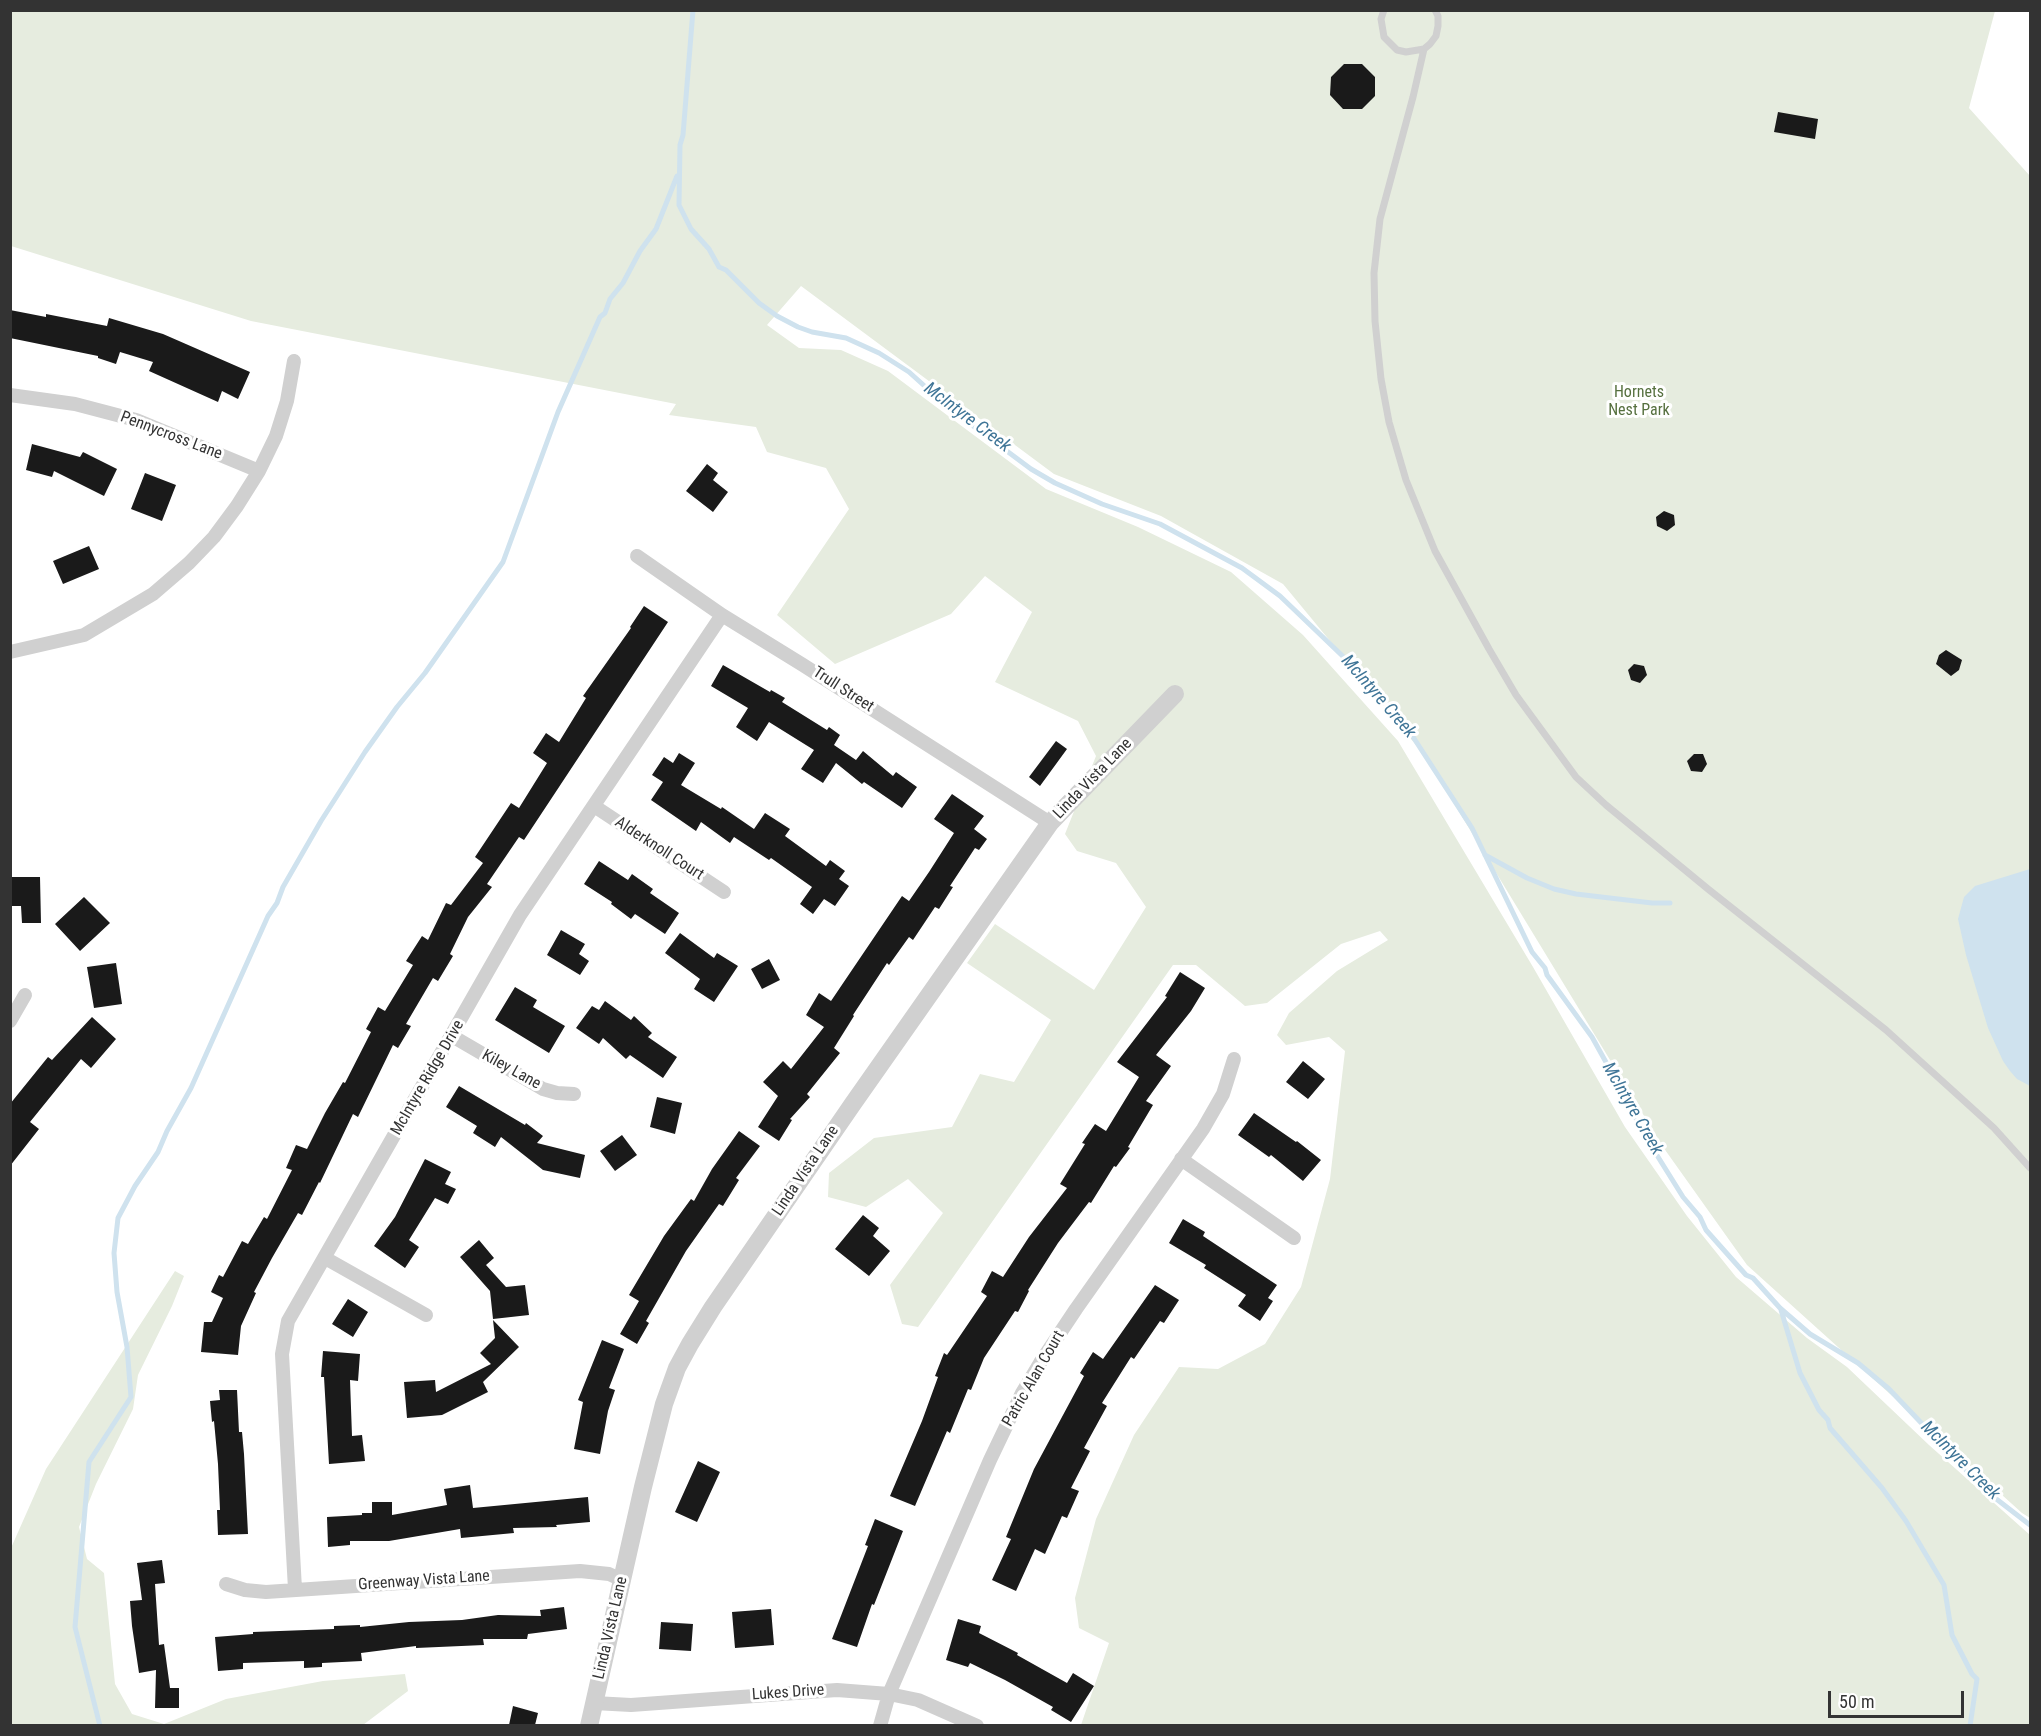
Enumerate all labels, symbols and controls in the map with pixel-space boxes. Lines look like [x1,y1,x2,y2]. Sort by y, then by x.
water label: McIntyre Creek [919,378,1015,458]
park label: Hornets Nest Park [1608,383,1670,421]
street label: Pennycross Lane [117,408,225,464]
water label: McIntyre Creek [1336,651,1420,743]
street label: Trull Street [809,663,877,717]
street label: Linda Vista Lane [1050,735,1136,823]
street label: Alderknoll Court [611,813,707,885]
street label: McIntyre Ridge Drive [387,1017,469,1139]
street label: Kiley Lane [478,1046,544,1094]
water label: McIntyre Creek [1597,1059,1667,1159]
street label: Linda Vista Lane [769,1122,843,1220]
street label: Patric Alan Court [999,1328,1069,1430]
water label: McIntyre Creek [1916,1417,2004,1505]
street label: Greenway Vista Lane [358,1567,490,1595]
street label: Linda Vista Lane [590,1575,632,1681]
scale bar [1831,1679,1968,1717]
street label: Lukes Drive [751,1681,825,1705]
text: 50 m [1839,1691,1874,1712]

